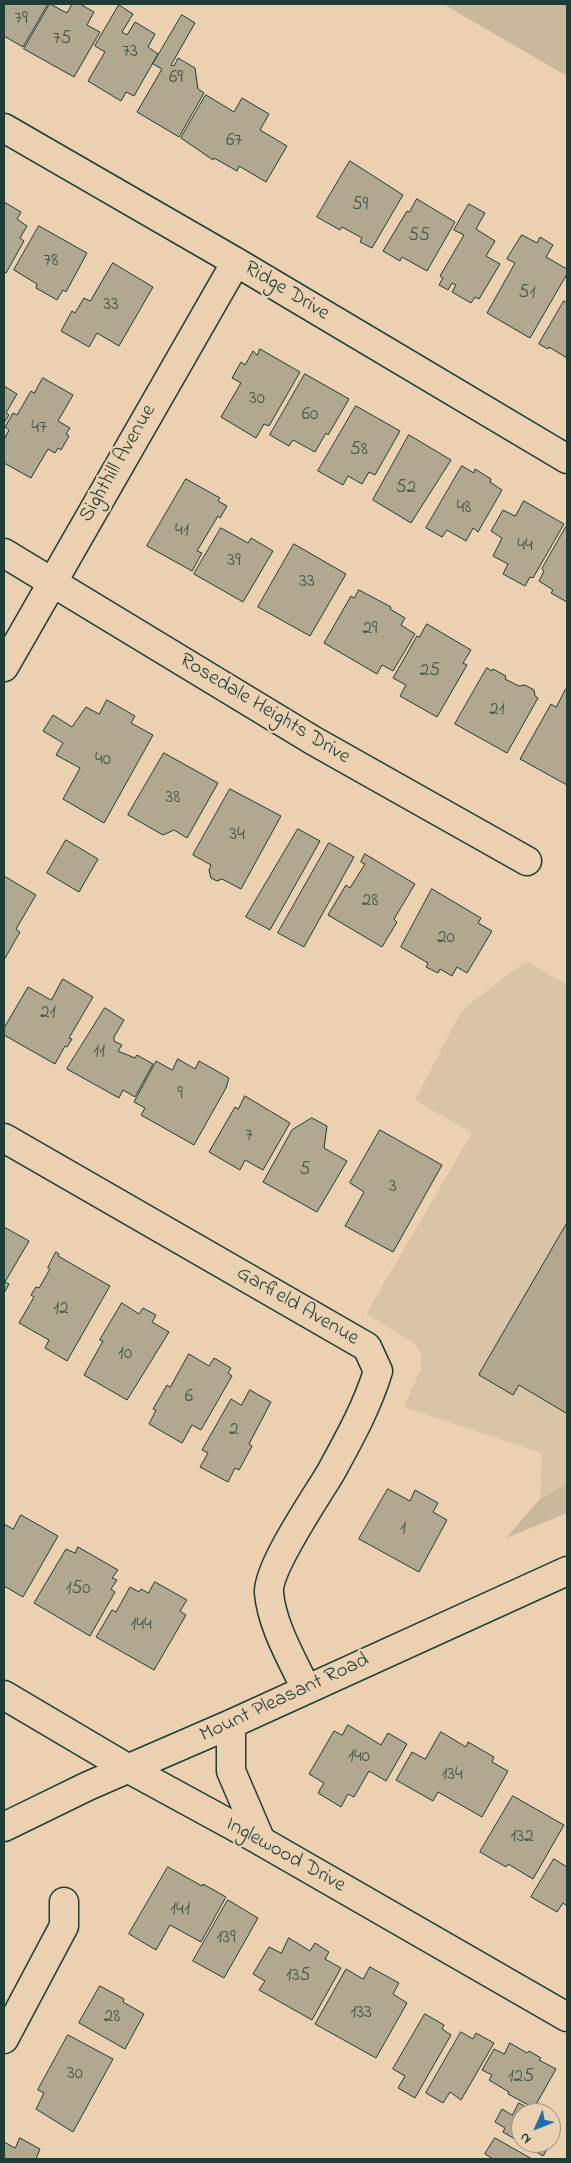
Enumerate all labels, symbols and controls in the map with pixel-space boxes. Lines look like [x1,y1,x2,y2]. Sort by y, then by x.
house number: 79 [14,9,28,31]
house number: 75 [53,29,71,51]
house number: 73 [122,42,138,64]
house number: 69 [169,68,183,90]
house number: 67 [226,131,242,153]
house number: 59 [352,195,368,217]
house number: 55 [408,226,430,248]
house number: 78 [44,251,58,273]
street label: Ridge Drive [239,257,333,327]
house number: 51 [519,283,535,305]
house number: 33 [103,295,119,317]
house number: 30 [249,389,265,411]
street label: Sighthill Avenue [75,401,163,527]
house number: 60 [302,405,318,427]
house number: 47 [31,418,47,440]
house number: 58 [350,440,368,462]
house number: 52 [396,478,416,500]
house number: 48 [457,498,471,520]
house number: 41 [175,521,189,543]
house number: 44 [517,536,533,558]
house number: 39 [227,551,241,573]
house number: 33 [299,572,315,594]
house number: 29 [362,619,378,641]
street label: Rosedale Heights Drive [174,649,354,771]
house number: 25 [420,661,440,683]
house number: 21 [489,700,505,722]
house number: 40 [95,750,111,772]
house number: 38 [166,788,180,810]
house number: 34 [229,825,245,847]
house number: 28 [362,891,378,913]
house number: 20 [437,928,455,950]
house number: 21 [40,1003,56,1025]
house number: 11 [93,1042,105,1064]
house number: 9 [177,1084,183,1106]
house number: 7 [245,1126,253,1148]
house number: 5 [300,1160,310,1182]
house number: 3 [389,1177,397,1199]
street label: Garfield Avenue [231,1262,363,1352]
house number: 12 [53,1299,69,1321]
house number: 10 [118,1344,132,1366]
house number: 6 [185,1387,193,1409]
house number: 2 [229,1420,239,1442]
house number: 1 [400,1519,406,1541]
house number: 150 [65,1579,91,1601]
house number: 144 [130,1615,152,1637]
street label: Mount Pleasant Road [196,1649,374,1749]
house number: 140 [348,1747,370,1769]
house number: 134 [441,1765,463,1787]
street label: Inglewood Drive [221,1813,349,1899]
house number: 132 [510,1827,534,1849]
house number: 141 [170,1900,190,1922]
house number: 139 [216,1928,236,1950]
house number: 135 [286,1966,310,1988]
house number: 133 [350,2003,372,2025]
house number: 28 [104,2007,120,2029]
house number: 30 [67,2064,83,2086]
house number: 125 [508,2067,534,2089]
north arrow [511,2103,561,2153]
text: N [515,2127,536,2149]

